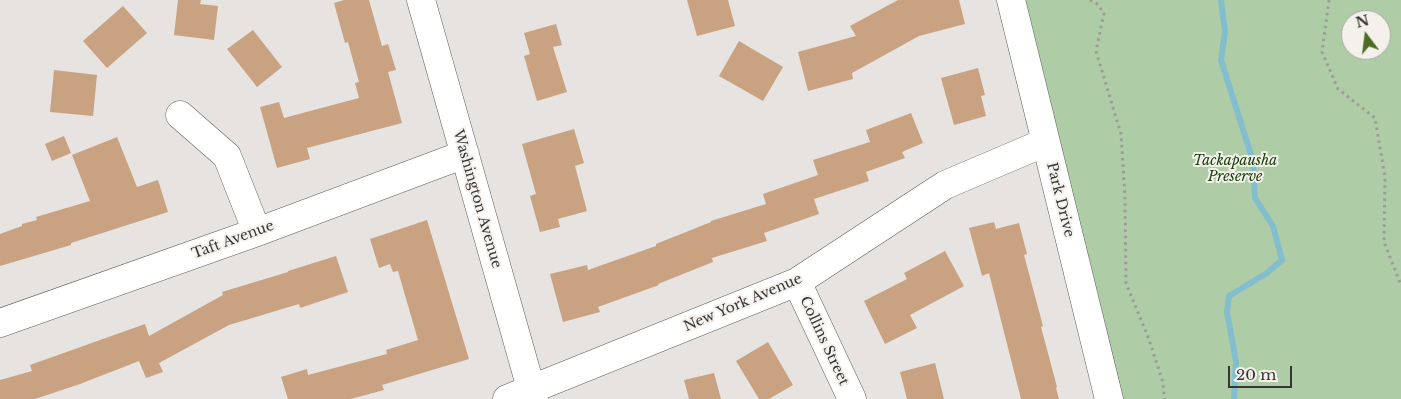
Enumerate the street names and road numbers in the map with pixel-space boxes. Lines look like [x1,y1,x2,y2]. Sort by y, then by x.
street label: Washington Avenue [449,128,505,270]
street label: Park Drive [1043,161,1077,239]
street label: Taft Avenue [190,217,276,263]
street label: New York Avenue [681,271,805,335]
street label: Collins Street [796,294,852,388]

